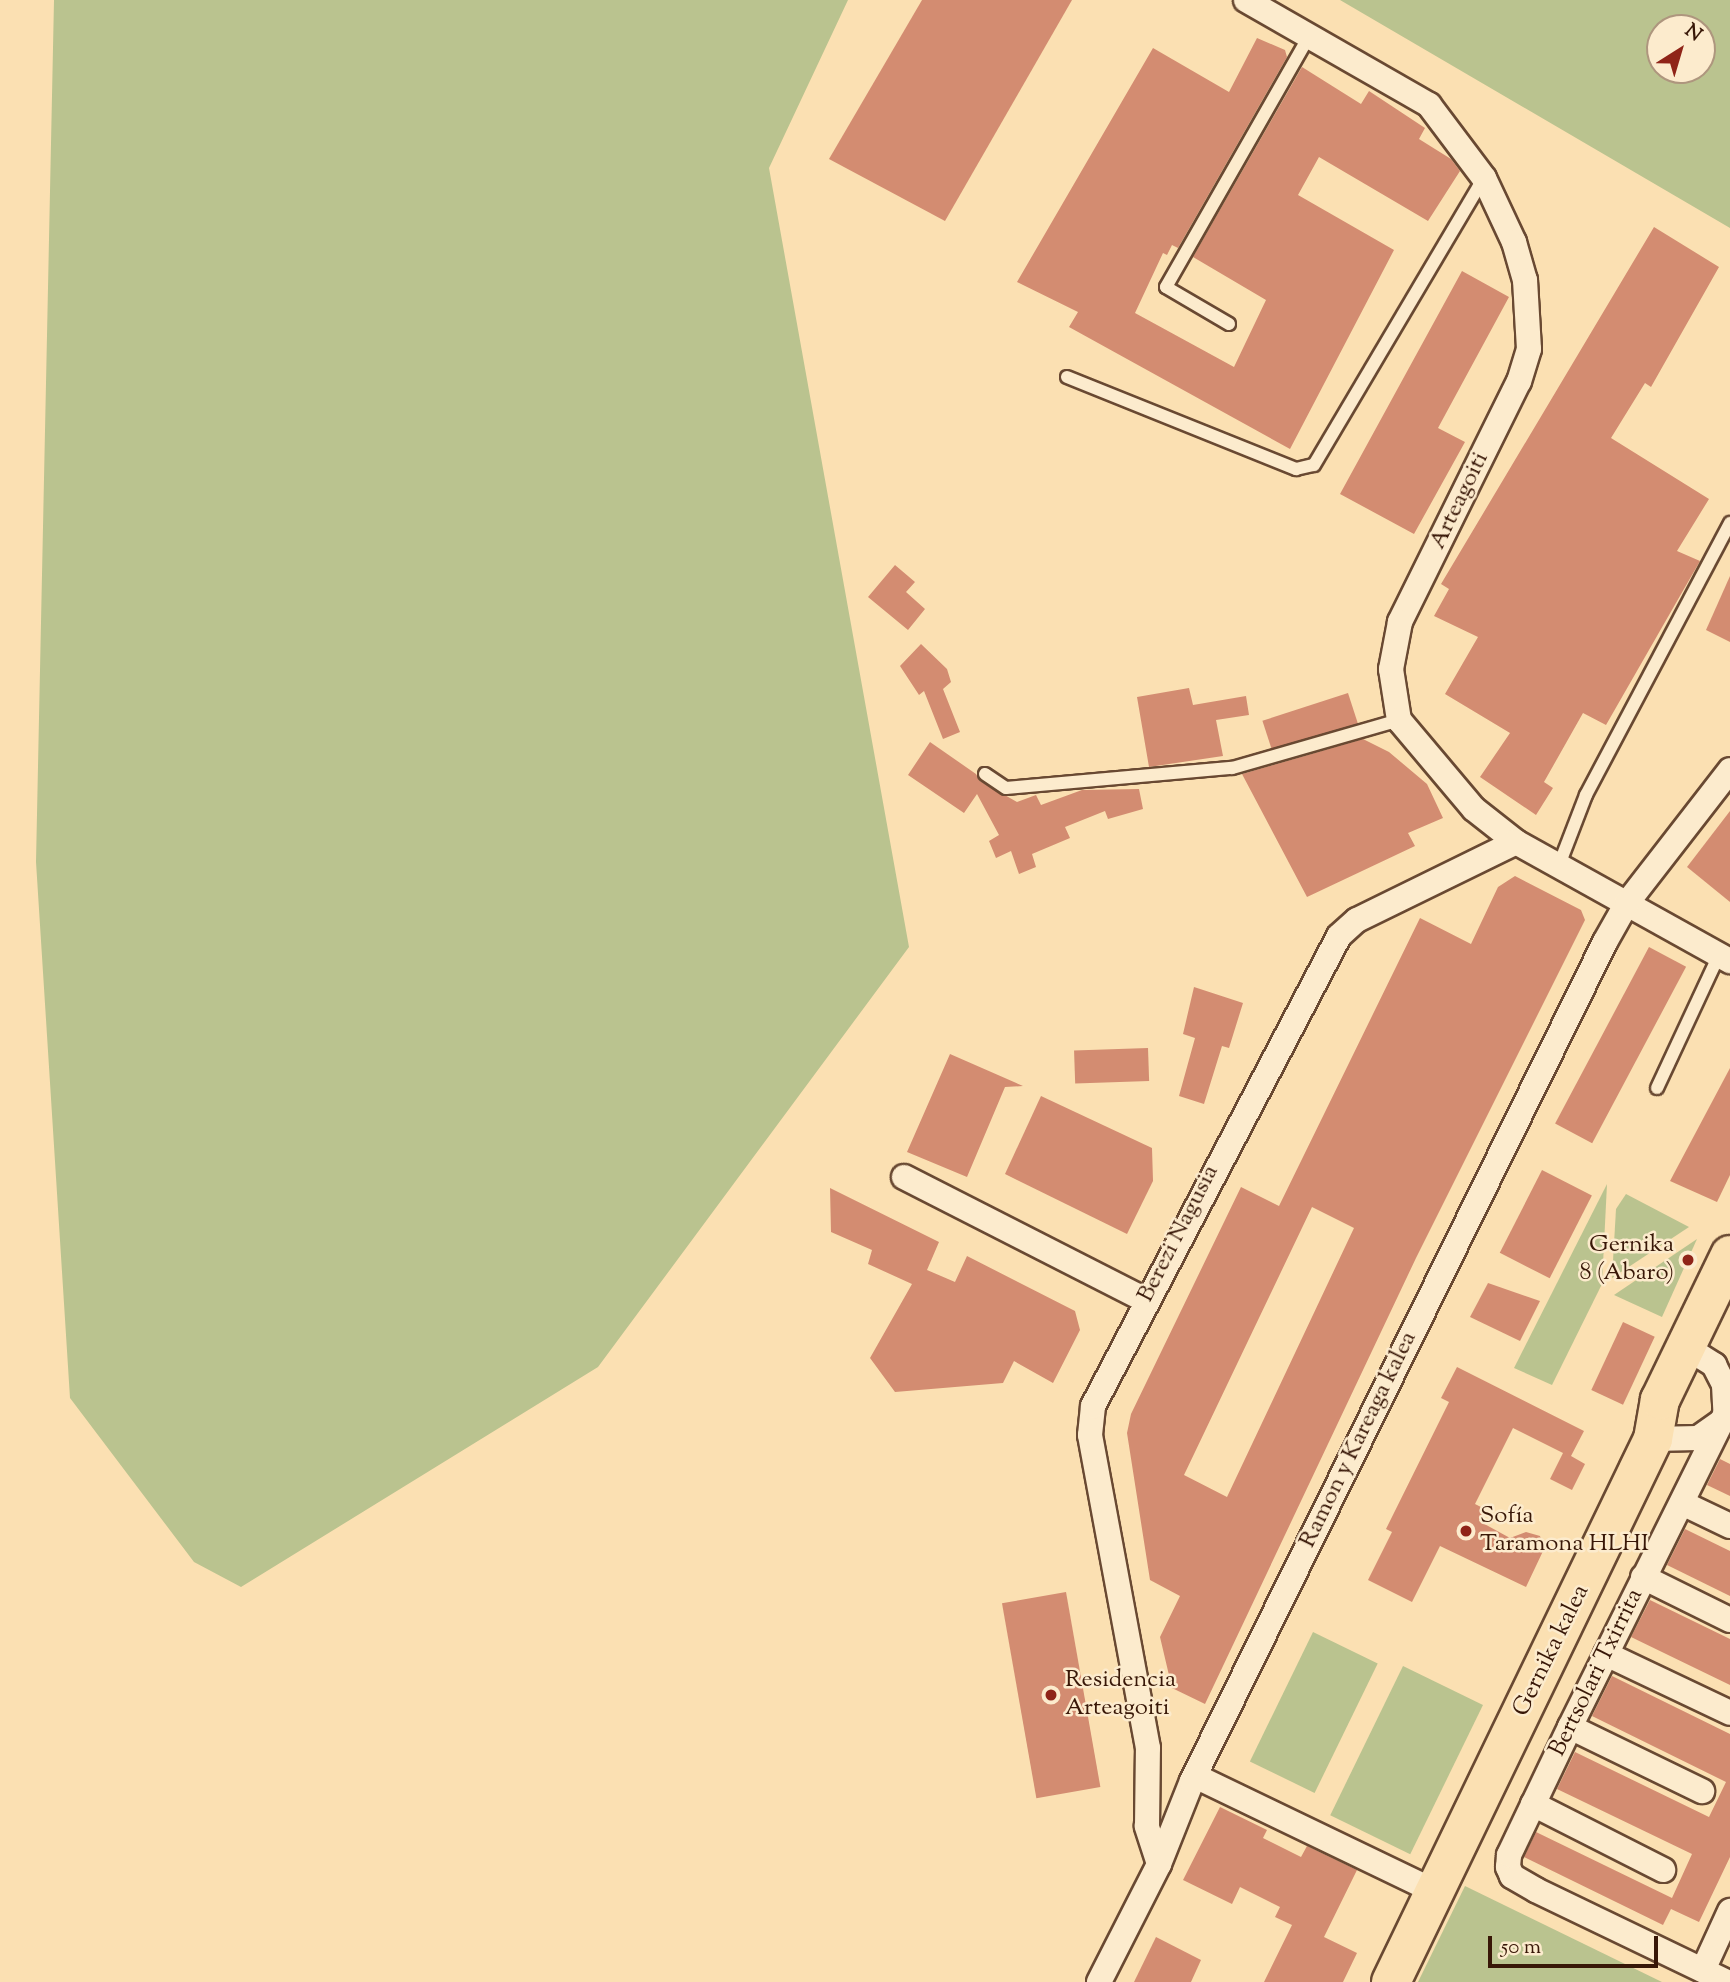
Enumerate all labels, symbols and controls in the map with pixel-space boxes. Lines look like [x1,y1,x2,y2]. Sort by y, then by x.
north arrow [1646,14,1716,84]
text: N [1679,18,1707,49]
street label: Arteagoiti [1424,448,1496,554]
street label: Berezi Nagusia [1132,1161,1226,1307]
place label: Gernika 8 (Abaro) [1580,1232,1674,1288]
marker: Gernika 8 (Abaro) [1680,1252,1696,1268]
street label: Ramon y Kareaga kalea [1294,1327,1424,1553]
place label: Sofía Taramona HLHI [1480,1503,1649,1559]
marker: Sofía Taramona HLHI [1458,1523,1474,1539]
street label: Gernika kalea [1508,1580,1596,1722]
street label: Bertsolari Txirrita [1544,1585,1650,1761]
place label: Residencia Arteagoiti [1065,1667,1176,1723]
marker: Residencia Arteagoiti [1043,1687,1059,1703]
scale bar [1492,1923,1662,1967]
text: 50 m [1501,1933,1541,1963]

